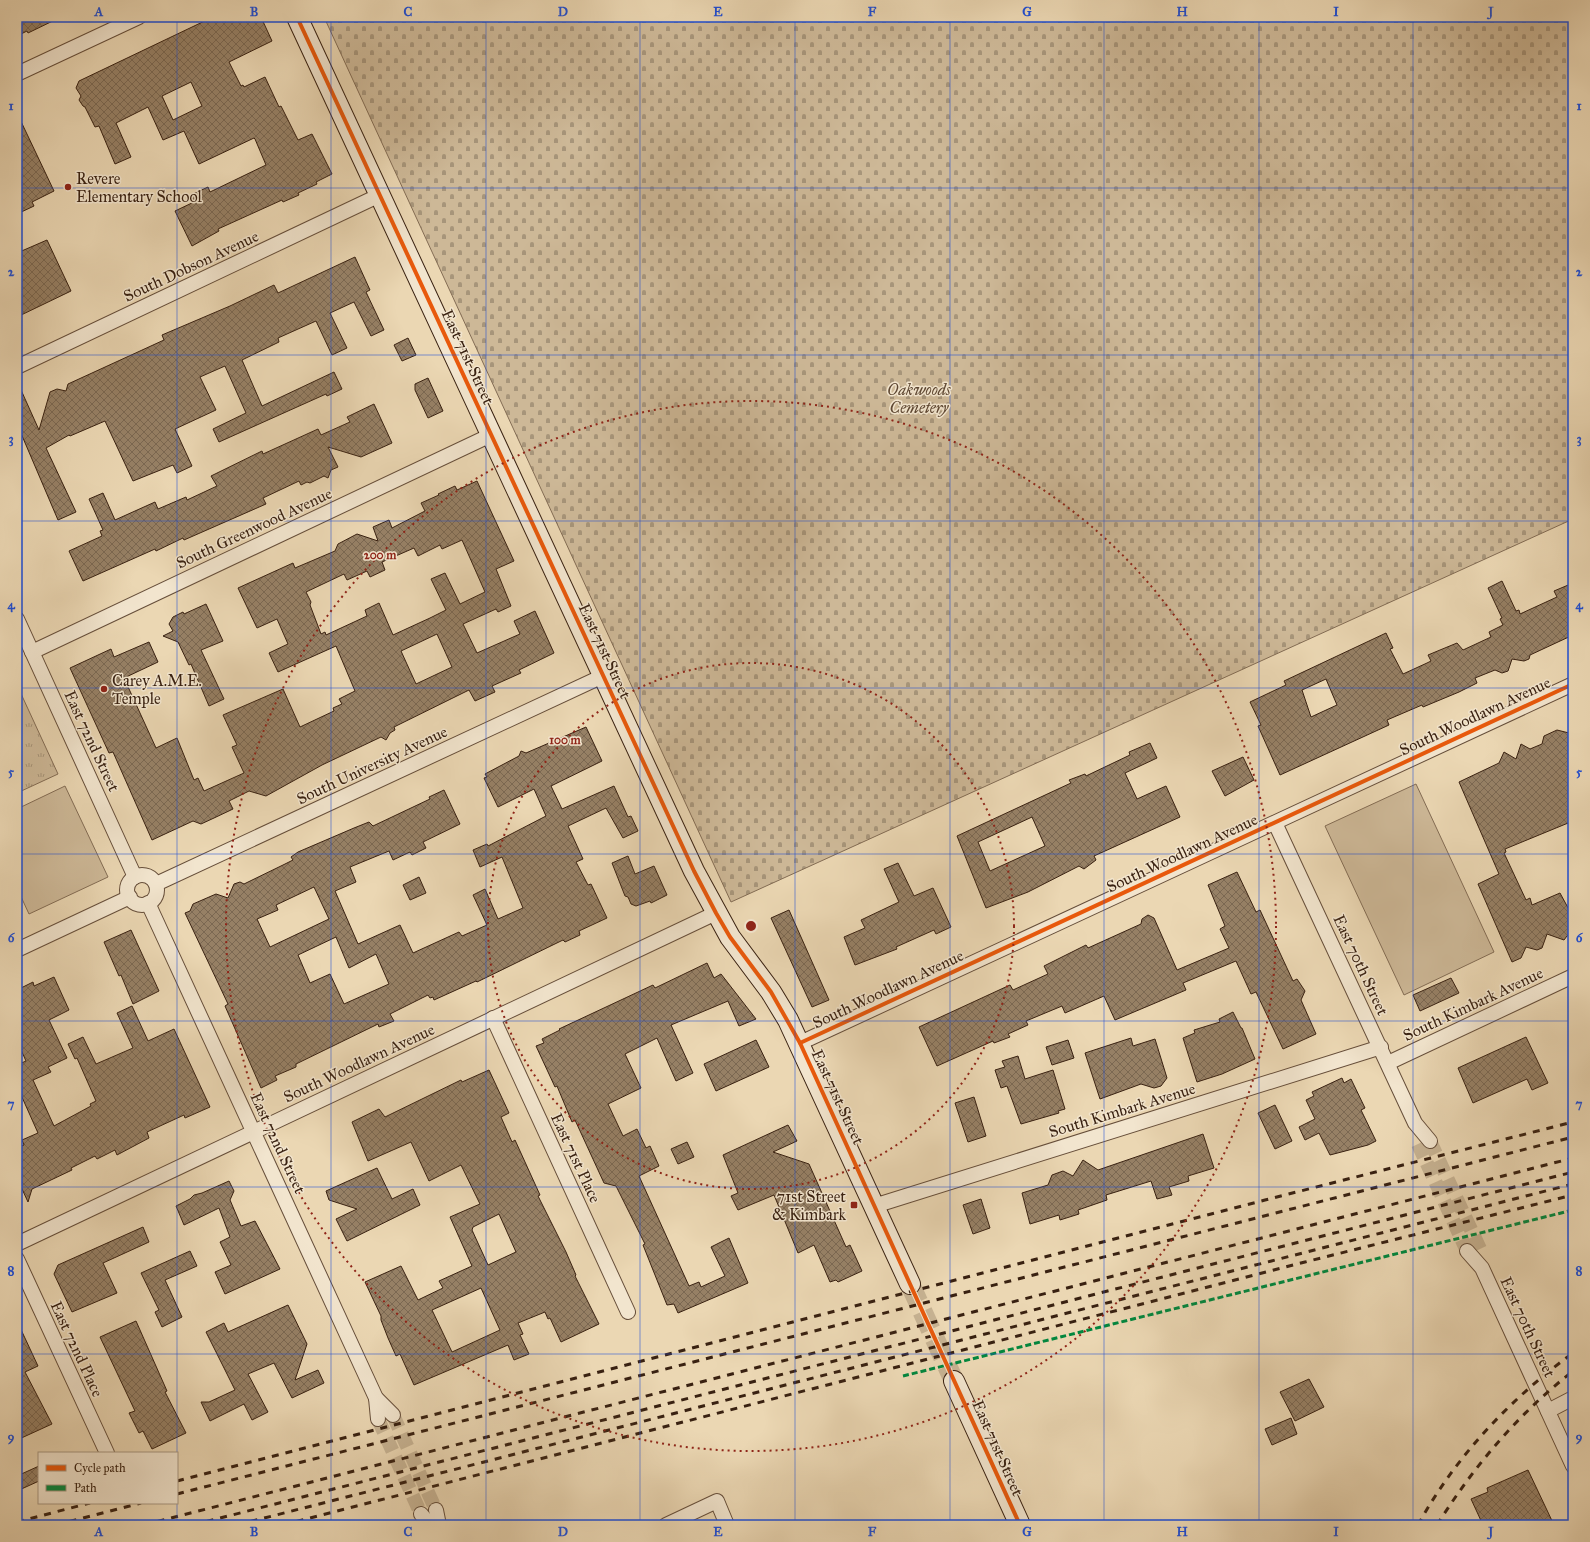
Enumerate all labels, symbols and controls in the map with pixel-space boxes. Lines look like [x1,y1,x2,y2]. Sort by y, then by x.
text: A [94,4,104,20]
text: B [250,4,259,20]
text: C [404,4,413,20]
text: D [558,4,568,20]
text: E [713,4,723,20]
text: F [868,4,877,20]
text: G [1022,4,1032,20]
text: H [1176,4,1188,20]
text: I [1333,4,1339,20]
text: J [1486,4,1494,20]
text: 1 [8,98,14,114]
text: 1 [1576,98,1582,114]
place label: Revere Elementary School [76,169,202,206]
marker: Revere Elementary School [63,182,73,192]
street label: South Dobson Avenue [121,226,262,306]
text: 2 [8,264,15,280]
text: 2 [1576,264,1583,280]
street label: East 71st Street [438,306,498,408]
park label: Oakwoods Cemetery [887,380,951,417]
text: 3 [8,431,14,447]
text: 3 [1576,431,1582,447]
street label: South Greenwood Avenue [173,483,335,572]
text: 200 m [364,548,397,562]
text: 4 [7,597,15,613]
text: 4 [1575,597,1583,613]
street label: East 71st Street [575,600,635,702]
place label: Carey A.M.E. Temple [112,671,202,708]
street label: South Woodlawn Avenue [1396,672,1554,759]
marker: Carey A.M.E. Temple [99,684,109,694]
street label: East 72nd Street [60,687,124,795]
street label: South University Avenue [294,722,451,808]
text: 100 m [549,733,582,747]
text: 5 [8,764,15,780]
text: 5 [1576,764,1583,780]
street label: South Woodlawn Avenue [1103,809,1261,896]
street label: East 70th Street [1329,912,1393,1019]
centre of rings [744,919,758,933]
text: 6 [8,930,16,946]
text: 6 [1576,930,1584,946]
street label: South Woodlawn Avenue [809,945,967,1032]
street label: South Kimbark Avenue [1400,963,1546,1045]
street label: South Woodlawn Avenue [280,1019,438,1106]
street label: East 71st Street [808,1046,868,1148]
street label: South Kimbark Avenue [1046,1079,1198,1141]
street label: East 72nd Street [246,1089,310,1197]
text: 7 [8,1096,15,1112]
text: 7 [1576,1096,1583,1112]
street label: East 71st Place [547,1110,605,1206]
place label: 71st Street & Kimbark [772,1187,847,1224]
marker: 71st Street & Kimbark [849,1200,859,1210]
text: 8 [8,1263,15,1279]
text: 8 [1576,1263,1583,1279]
street label: East 70th Street [1496,1274,1560,1381]
street label: East 72nd Place [47,1298,108,1400]
street label: East 71st Street [968,1397,1028,1499]
text: 9 [8,1429,15,1445]
text: 9 [1576,1429,1583,1445]
legend [38,1452,178,1504]
text: Cycle path [74,1461,126,1475]
text: Path [74,1481,97,1495]
text: A [94,1524,104,1540]
text: B [250,1524,259,1540]
text: C [404,1524,413,1540]
text: D [558,1524,568,1540]
text: E [713,1524,723,1540]
text: F [868,1524,877,1540]
text: G [1022,1524,1032,1540]
text: H [1176,1524,1188,1540]
text: I [1333,1524,1339,1540]
text: J [1486,1524,1494,1540]

